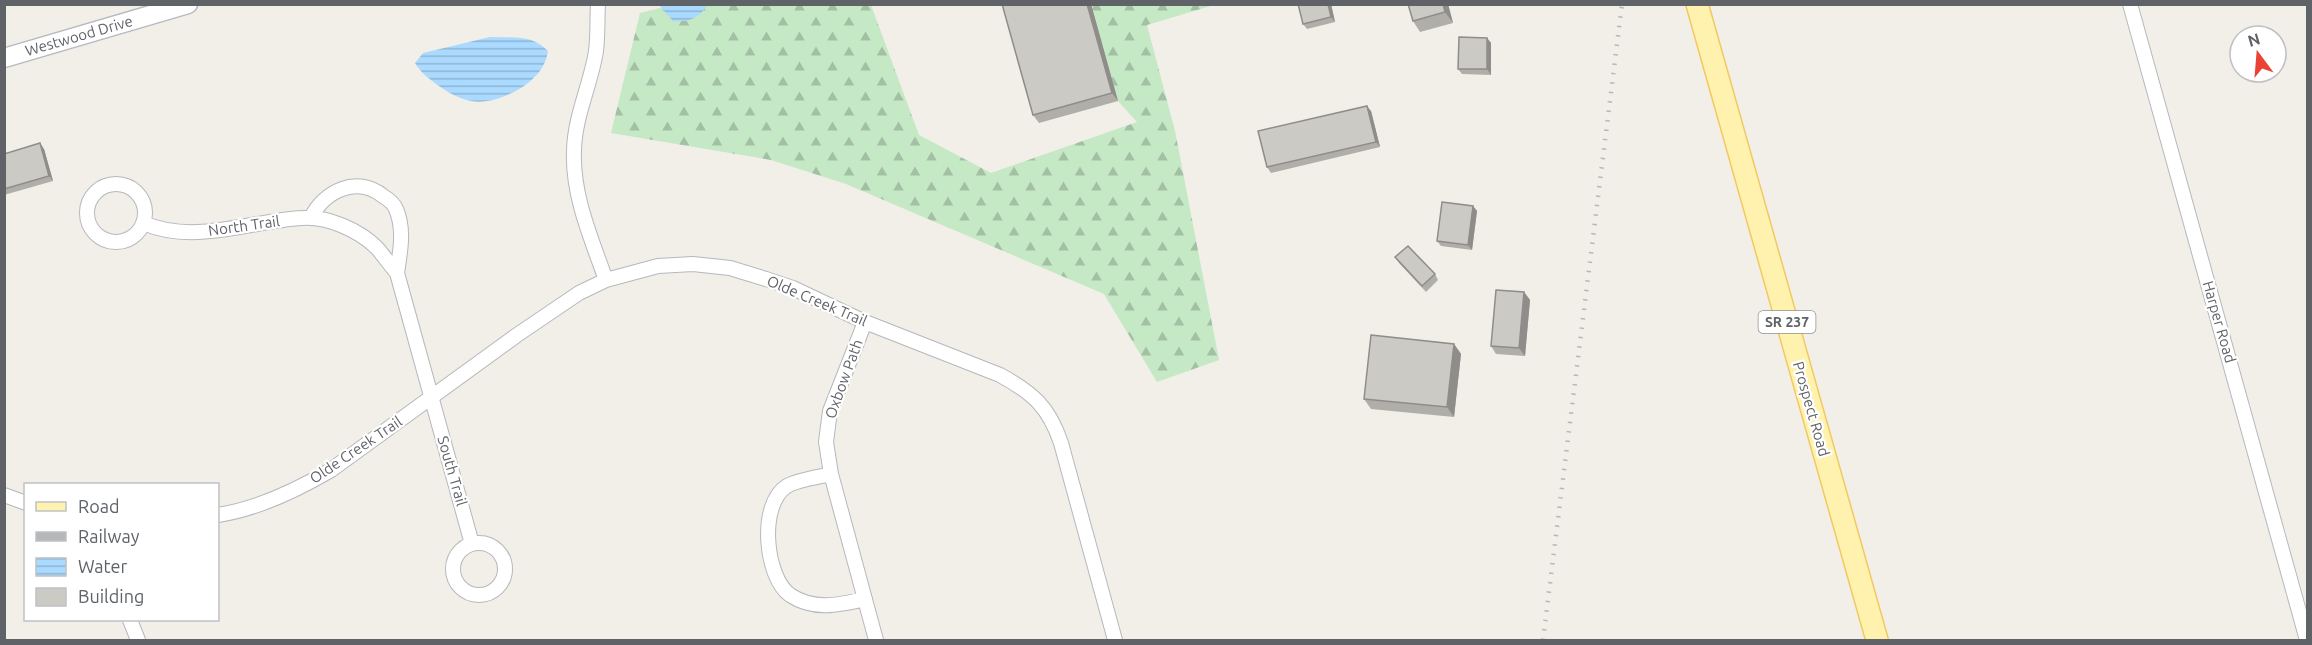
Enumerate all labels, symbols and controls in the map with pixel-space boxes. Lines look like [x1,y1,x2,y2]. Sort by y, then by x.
street label: Westwood Drive [23,12,135,59]
north arrow [2228,24,2288,84]
text: N [2246,29,2262,50]
street label: North Trail [207,212,281,239]
street label: Olde Creek Trail [764,272,870,329]
street label: Harper Road [2200,279,2239,365]
road number: SR 237 [1758,311,1816,333]
street label: Oxbow Path [821,337,866,421]
street label: Prospect Road [1790,359,1833,458]
street label: Olde Creek Trail [306,413,405,487]
street label: South Trail [434,434,471,508]
legend [24,483,219,621]
text: Road [78,496,120,516]
text: Railway [78,526,140,546]
text: Water [78,556,128,576]
text: Building [78,586,144,606]

